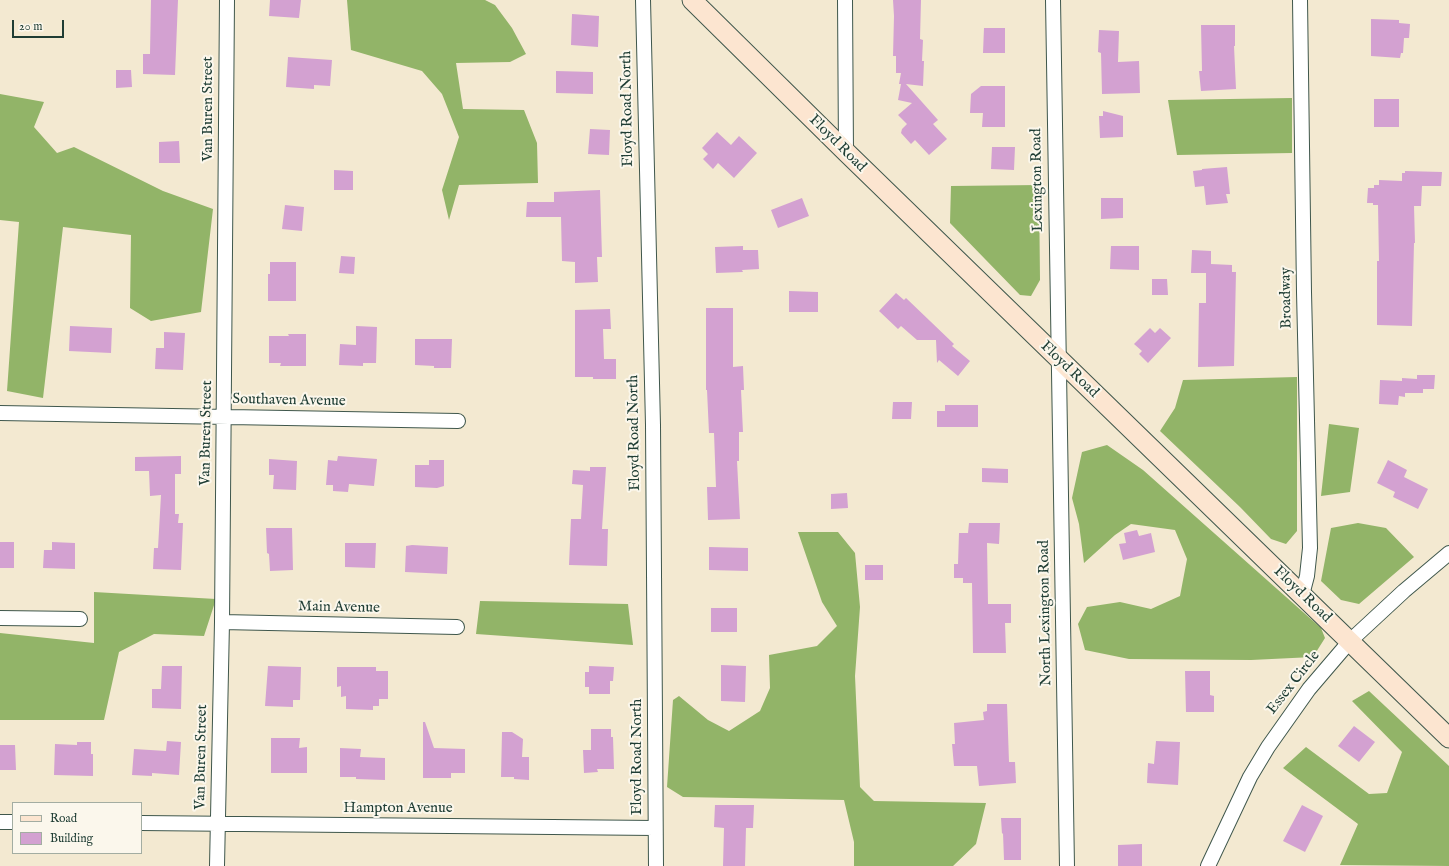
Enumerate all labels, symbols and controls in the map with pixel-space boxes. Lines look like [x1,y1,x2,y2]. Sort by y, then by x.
scale bar [14,12,66,38]
text: 20 m [19,19,42,34]
street label: Floyd Road North [618,51,638,167]
street label: Van Buren Street [200,56,218,162]
street label: Floyd Road [805,112,869,176]
street label: Lexington Road [1028,128,1048,232]
street label: Broadway [1277,267,1297,329]
street label: Floyd Road [1036,338,1102,402]
street label: Floyd Road North [625,375,645,491]
street label: Van Buren Street [197,380,217,486]
street label: Southaven Avenue [232,391,346,411]
street label: North Lexington Road [1036,540,1056,686]
street label: Floyd Road [1269,563,1335,627]
street label: Main Avenue [298,598,380,618]
street label: Essex Circle [1264,648,1324,718]
street label: Floyd Road North [629,699,647,815]
street label: Van Buren Street [192,704,212,810]
street label: Hampton Avenue [343,800,453,818]
legend [12,802,142,854]
text: Road [50,811,77,826]
text: Building [50,831,93,846]

